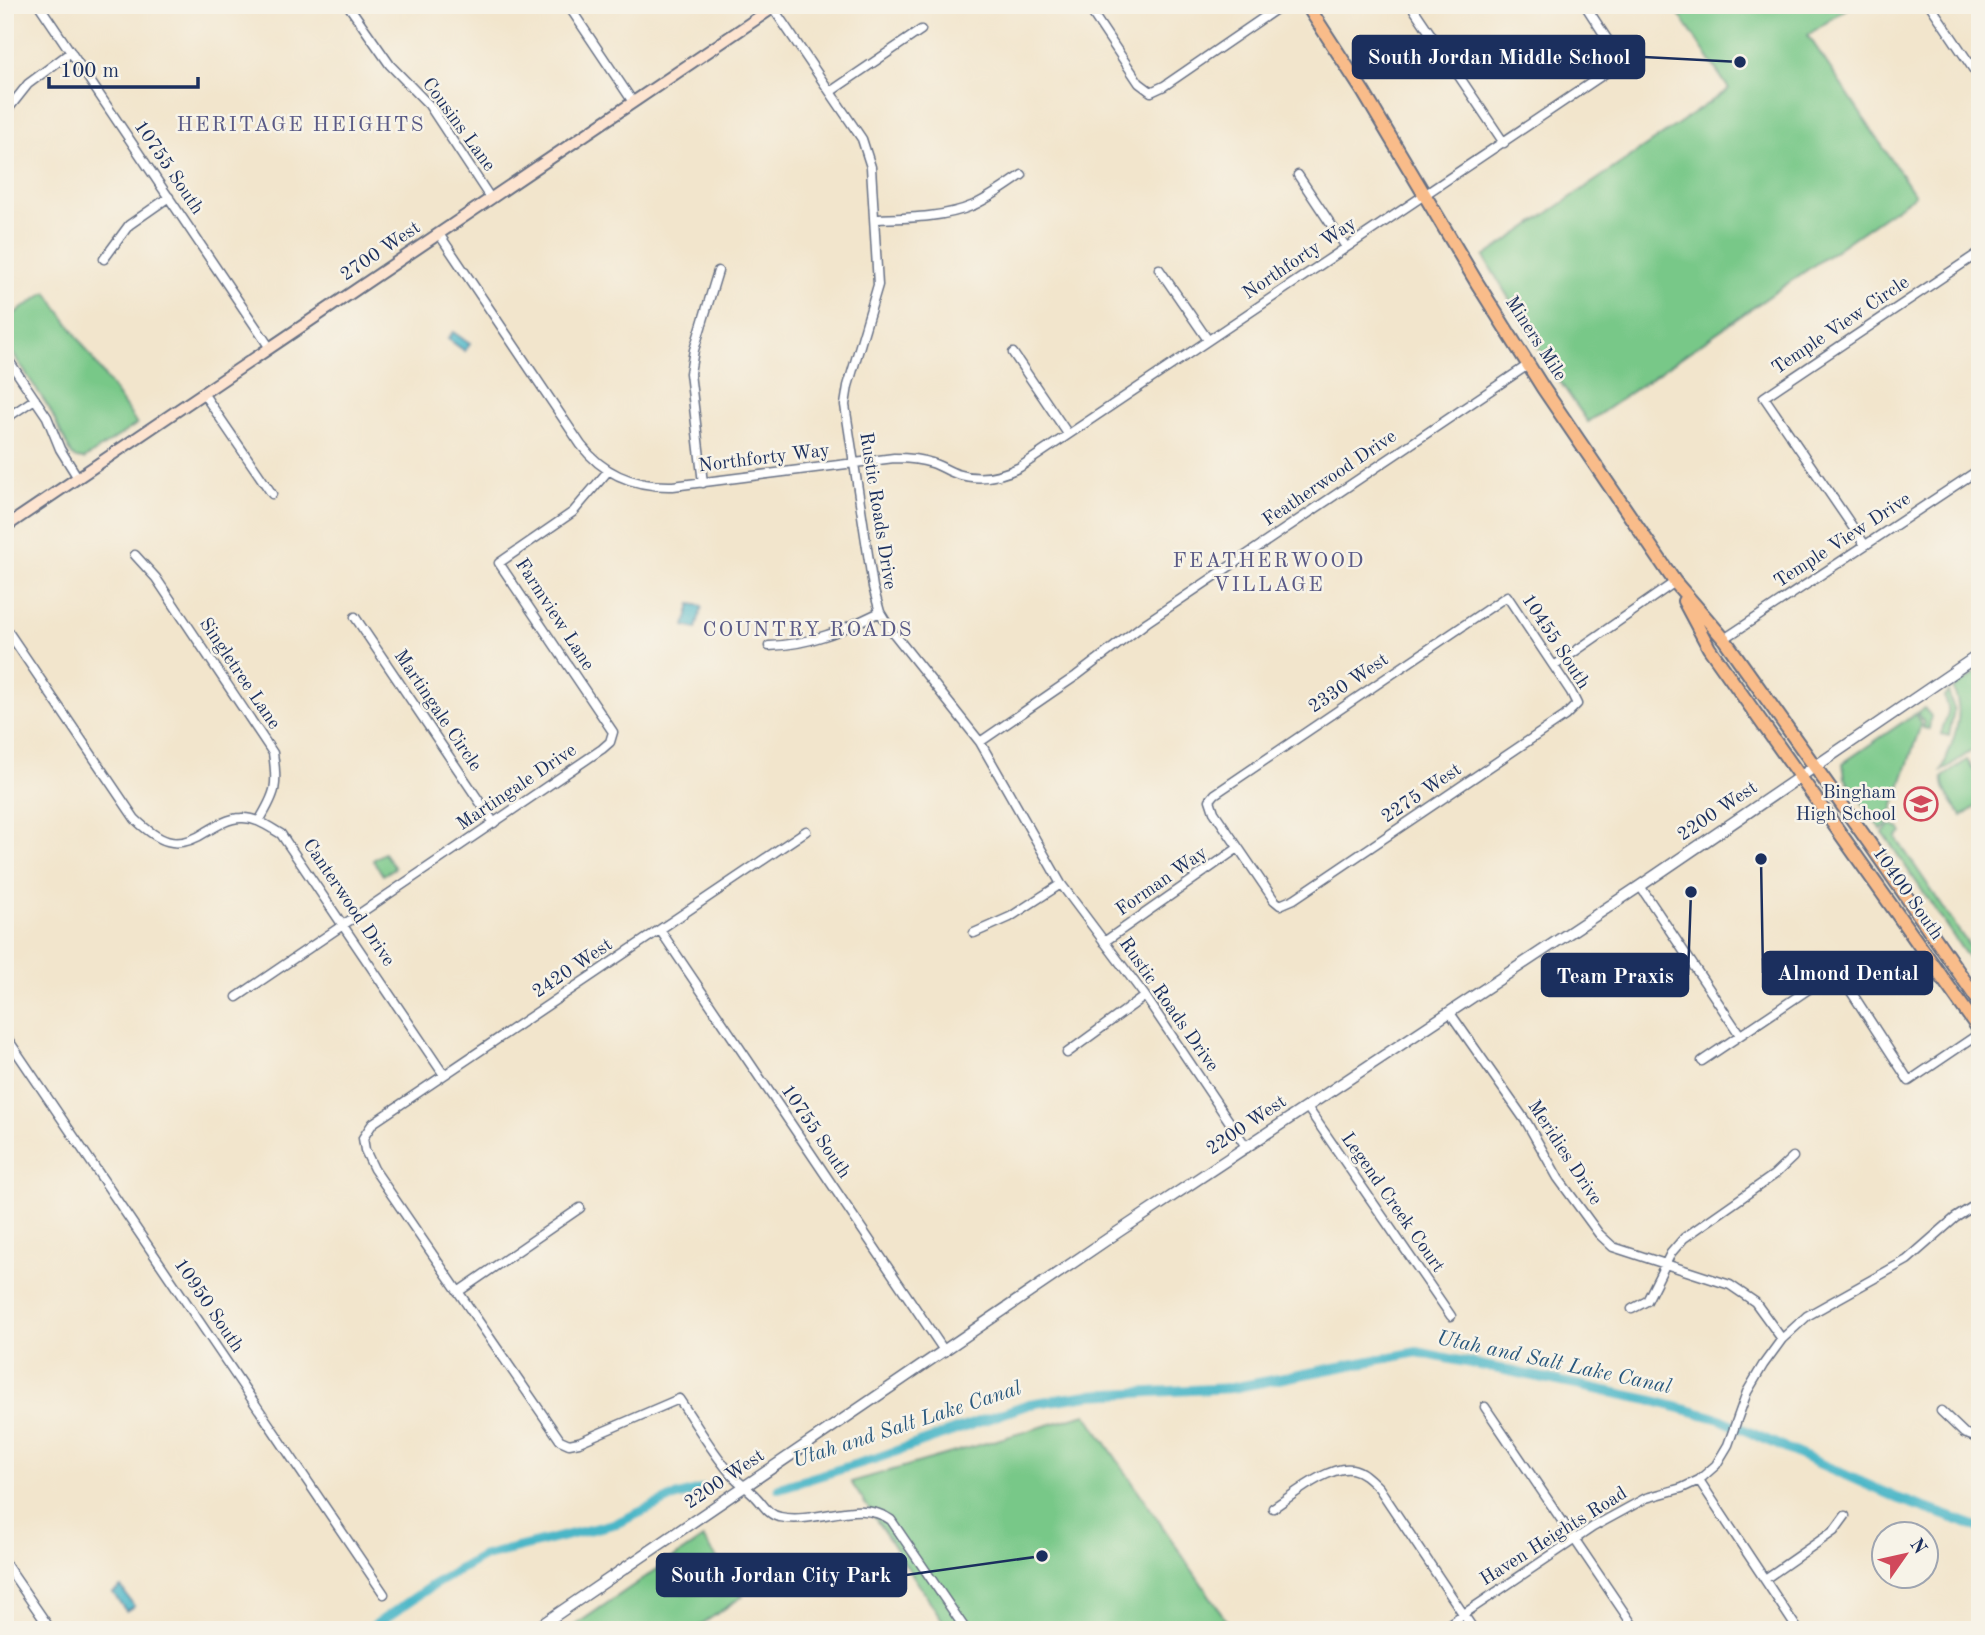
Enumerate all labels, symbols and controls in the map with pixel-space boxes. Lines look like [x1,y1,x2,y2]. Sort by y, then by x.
callout: South Jordan Middle School [1353,36,1644,78]
scale bar [49,46,198,90]
text: South Jordan Middle School [1367,48,1631,69]
text: 100 m [60,61,119,82]
street label: Cousins Lane [418,75,498,175]
district label: HERITAGE HEIGHTS [176,115,426,136]
street label: 10755 South [130,118,206,218]
street label: Northforty Way [1240,214,1360,304]
street label: 2700 West [338,219,424,285]
street label: Temple View Circle [1769,273,1913,379]
street label: Miners Mile [1501,293,1569,385]
street label: Featherwood Drive [1260,427,1400,531]
street label: Rustic Roads Drive [855,431,899,591]
street label: Northforty Way [697,442,831,476]
street label: Temple View Drive [1771,490,1915,592]
district label: FEATHERWOOD VILLAGE [1173,551,1365,596]
street label: Farmview Lane [511,556,597,674]
street label: 10455 South [1517,591,1593,693]
street label: Singletree Lane [195,615,283,733]
district label: COUNTRY ROADS [703,620,913,641]
street label: Martingale Circle [389,647,485,775]
street label: 2330 West [1306,651,1392,717]
street label: Martingale Drive [454,741,580,835]
street label: 2275 West [1379,761,1465,827]
street label: 2200 West [1675,779,1761,845]
place label: Bingham High School [1796,784,1896,825]
school or university icon: Bingham High School [1902,785,1940,823]
street label: Canterwood Drive [298,836,398,970]
street label: Forman Way [1113,844,1211,920]
street label: 10400 South [1868,844,1946,944]
street label: Rustic Roads Drive [1115,934,1221,1076]
street label: 2420 West [530,936,616,1002]
callout: Almond Dental [1763,952,1932,994]
callout: Team Praxis [1542,954,1688,996]
text: Almond Dental [1777,964,1919,985]
text: Team Praxis [1556,967,1674,988]
street label: 10755 South [777,1082,853,1182]
street label: 2200 West [1204,1093,1290,1159]
street label: Meridies Drive [1523,1097,1605,1209]
street label: Legend Creek Court [1337,1130,1447,1276]
street label: 10950 South [170,1256,246,1356]
water label: Utah and Salt Lake Canal [1435,1328,1673,1398]
water label: Utah and Salt Lake Canal [790,1378,1024,1472]
street label: 2200 West [682,1447,768,1513]
street label: Haven Heights Road [1477,1484,1631,1590]
north arrow [1870,1520,1940,1590]
text: N [1905,1536,1929,1559]
callout: South Jordan City Park [657,1554,906,1596]
text: South Jordan City Park [671,1566,892,1587]

